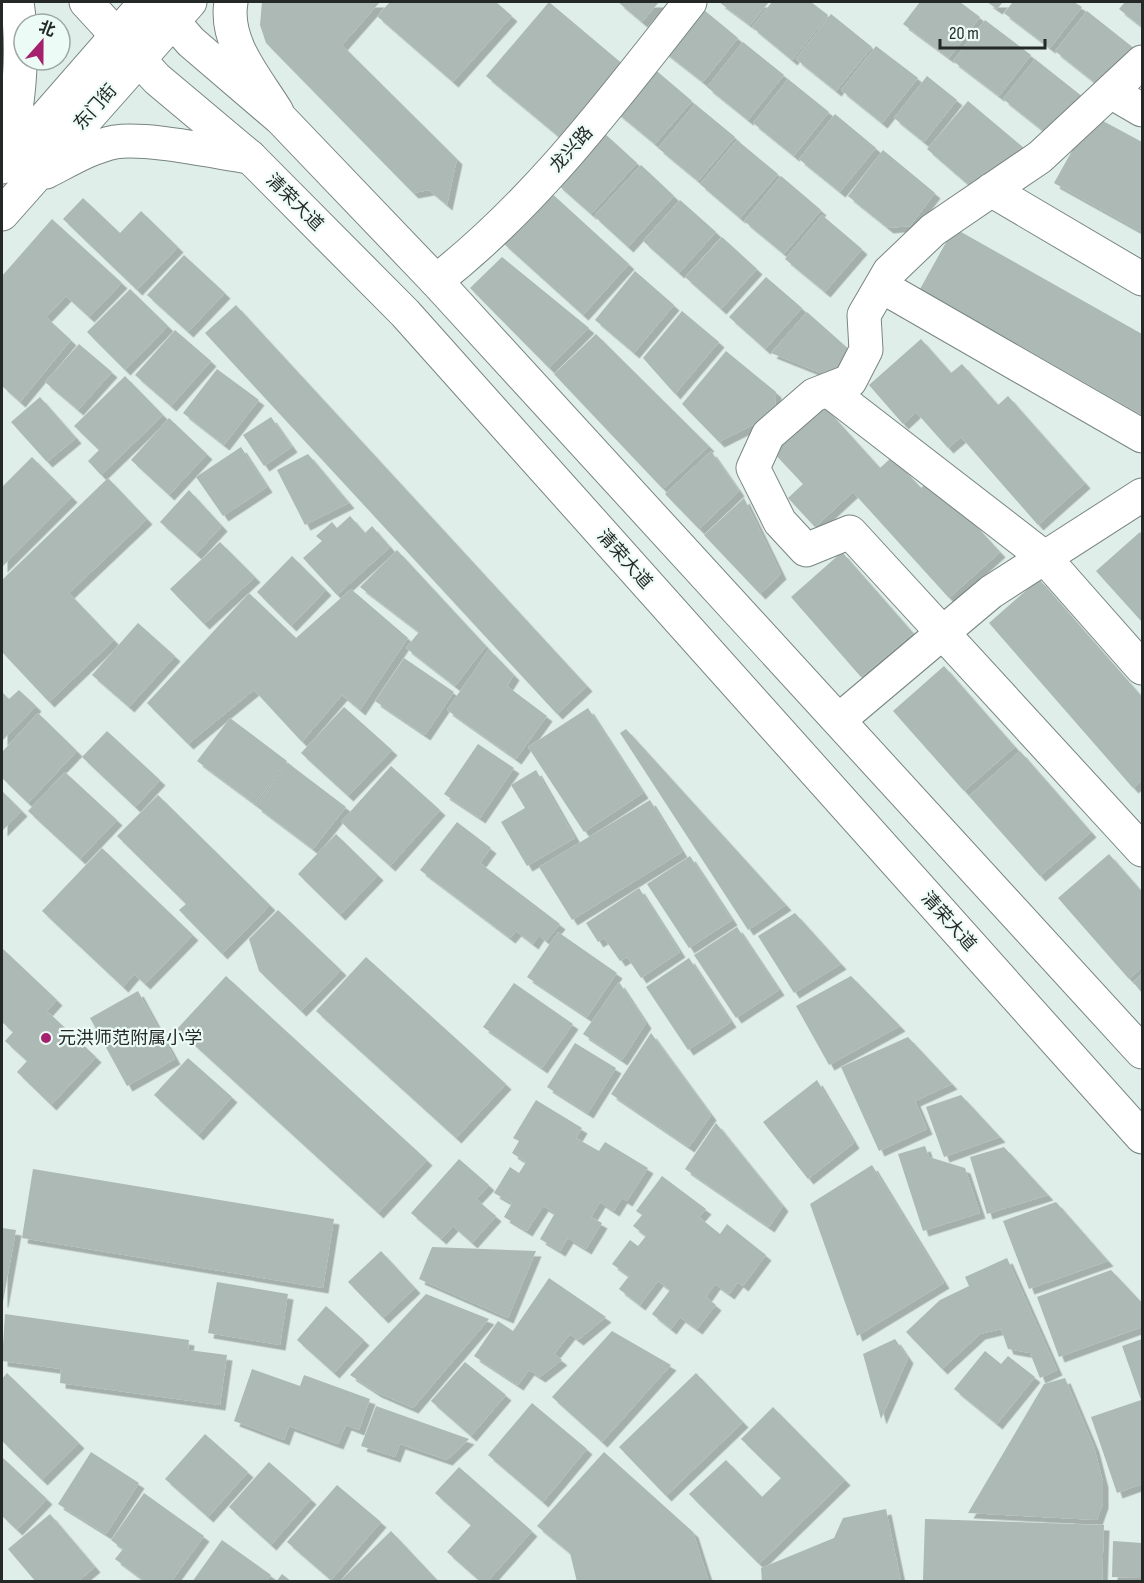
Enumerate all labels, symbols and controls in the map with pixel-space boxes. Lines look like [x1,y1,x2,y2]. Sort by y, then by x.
north arrow [12,12,72,72]
scale bar [940,12,1045,50]
text: 北 [36,18,58,41]
text: 20 m [949,23,979,44]
street label: 东门街 [70,80,121,134]
street label: 龙兴路 [546,122,597,176]
street label: 清荣大道 [262,169,328,235]
street label: 清荣大道 [593,526,657,593]
street label: 清荣大道 [917,888,981,955]
place label: 元洪师范附属小学 [58,1028,202,1049]
marker: 元洪师范附属小学 [39,1031,53,1045]

